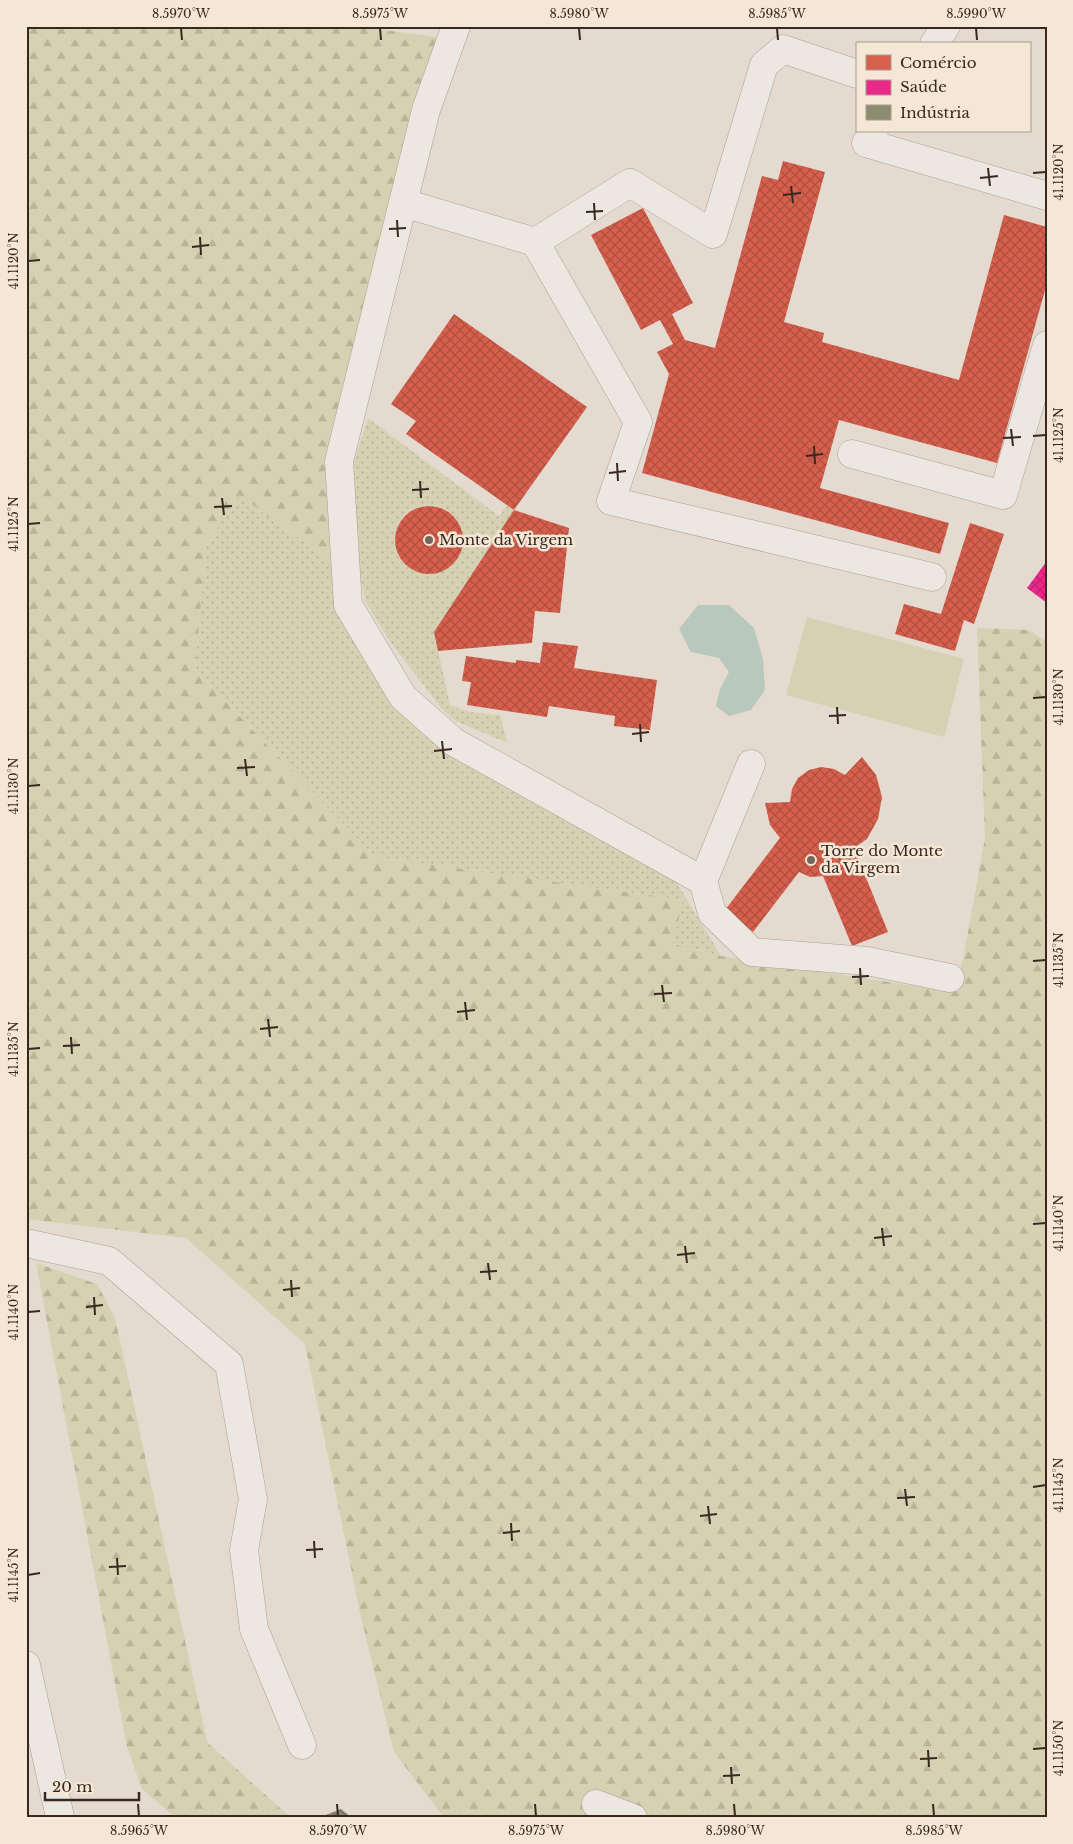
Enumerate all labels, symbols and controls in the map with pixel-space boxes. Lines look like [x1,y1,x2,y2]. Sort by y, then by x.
text: 8.5970°W [152,6,211,21]
text: 8.5975°W [352,6,409,21]
text: 8.5980°W [549,6,609,21]
text: 8.5985°W [748,6,807,21]
text: 8.5990°W [946,6,1007,21]
legend [856,42,1030,132]
text: Comércio [900,53,977,72]
text: Saúde [900,77,947,96]
text: Indústria [900,103,970,122]
text: 41.1120°N [1051,143,1066,201]
text: 41.1120°N [6,232,21,290]
text: 41.1125°N [1051,407,1066,463]
text: 41.1125°N [6,496,21,552]
place label: Monte da Virgem [439,530,573,549]
marker: Monte da Virgem [423,534,435,546]
text: 41.1130°N [1051,668,1066,726]
text: 41.1130°N [6,757,21,815]
place label: Torre do Monte da Virgem [821,841,943,877]
marker: Torre do Monte da Virgem [805,854,817,866]
text: 41.1135°N [1051,932,1066,988]
text: 41.1135°N [6,1021,21,1077]
text: 41.1140°N [1051,1194,1066,1251]
text: 41.1140°N [6,1283,21,1340]
text: 41.1145°N [1051,1457,1066,1513]
text: 41.1145°N [6,1547,21,1603]
text: 41.1150°N [1051,1720,1066,1776]
scale bar [45,1769,139,1801]
text: 20 m [52,1777,92,1796]
text: 8.5965°W [110,1823,169,1838]
text: 8.5970°W [309,1823,368,1838]
text: 8.5975°W [508,1823,565,1838]
text: 8.5980°W [705,1823,765,1838]
text: 8.5985°W [905,1823,964,1838]

